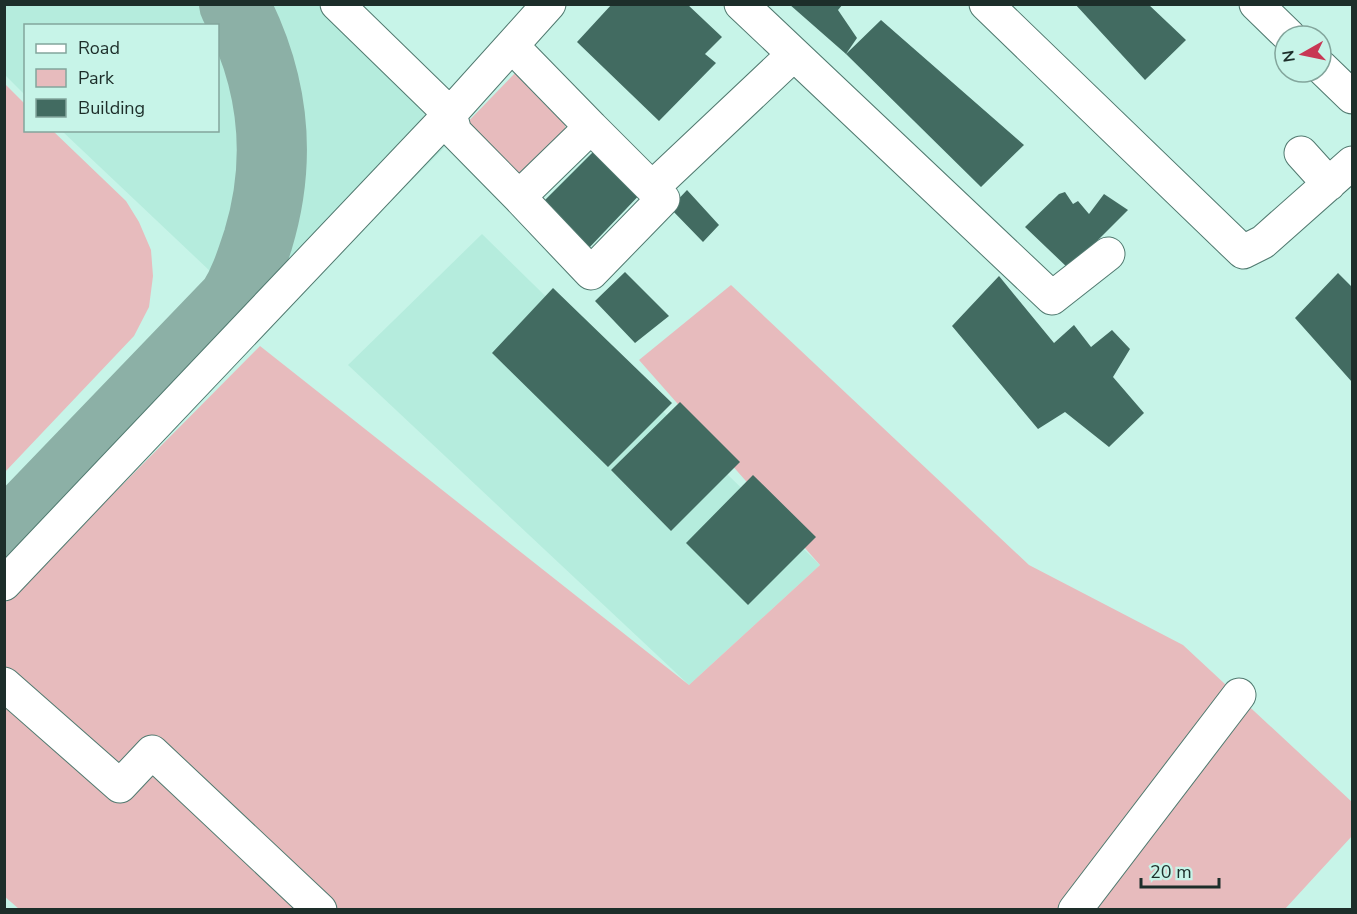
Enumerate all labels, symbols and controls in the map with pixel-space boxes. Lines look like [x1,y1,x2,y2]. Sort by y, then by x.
legend [24,24,219,132]
north arrow [1273,24,1333,84]
text: Road [78,36,120,60]
text: N [1277,49,1301,64]
text: Park [78,66,115,90]
text: Building [78,96,145,120]
scale bar [1141,851,1219,889]
text: 20 m [1150,860,1192,884]

